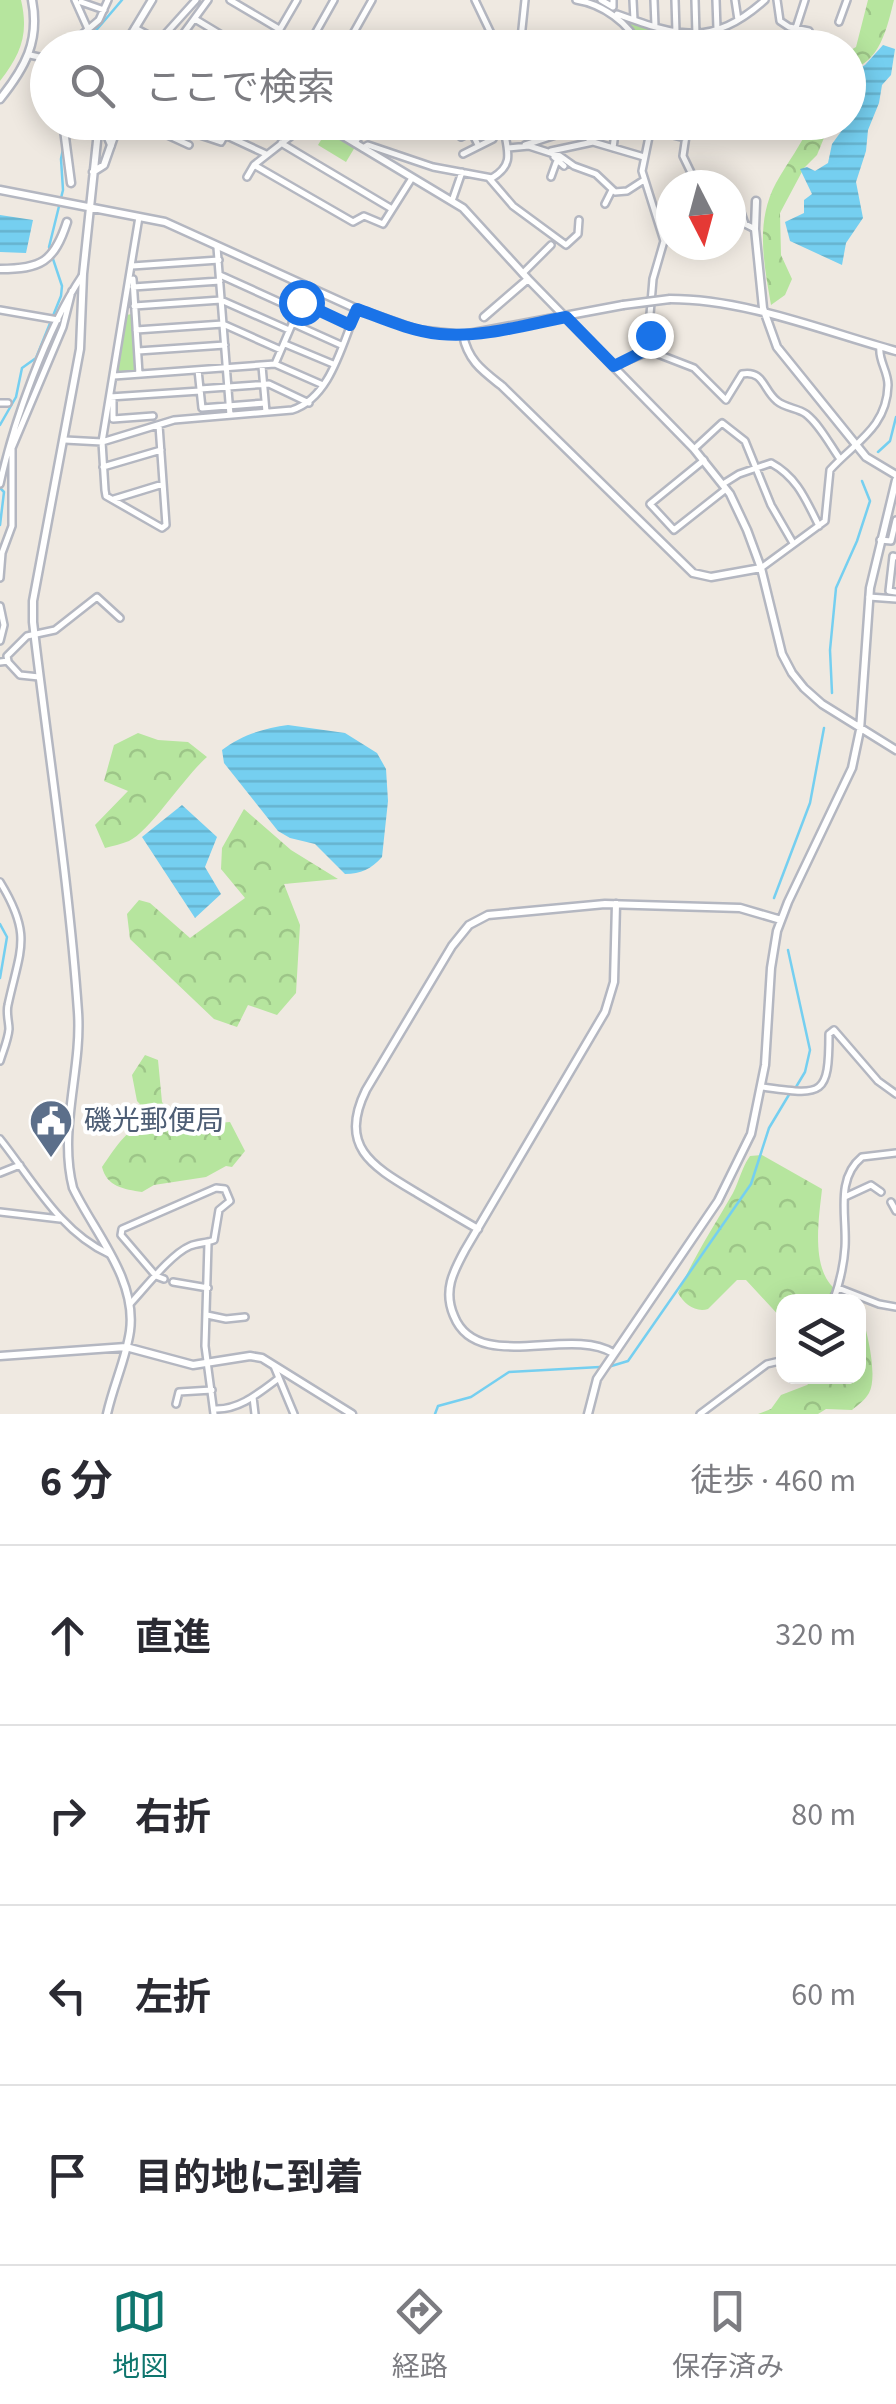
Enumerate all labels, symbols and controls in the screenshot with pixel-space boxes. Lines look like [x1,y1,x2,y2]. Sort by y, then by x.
search box [30,30,866,140]
icon: search [65,58,120,113]
text: ここで検索 [145,61,335,115]
north arrow [656,170,746,260]
route start [279,280,325,326]
route end [628,313,674,359]
public building icon: 磯光郵便局 [28,1098,74,1159]
place label: 磯光郵便局 [84,1101,224,1141]
map controls [776,1294,866,1384]
button: layers [776,1294,866,1384]
text: 6 分 [40,1452,113,1512]
text: 徒歩 · 460 m [691,1458,856,1504]
icon: ahead [40,1608,95,1663]
text: 直進 [135,1611,211,1665]
text: 320 m [775,1612,856,1658]
icon: right [40,1788,95,1843]
text: 右折 [135,1791,211,1845]
text: 80 m [791,1792,856,1838]
icon: left [40,1968,95,2023]
text: 左折 [135,1971,211,2025]
text: 60 m [791,1972,856,2018]
icon: arrive [40,2148,95,2203]
text: 目的地に到着 [135,2151,363,2205]
tab: 地図 [112,2284,168,2387]
tab: 経路 [392,2284,448,2387]
tab: 保存済み [672,2284,784,2387]

